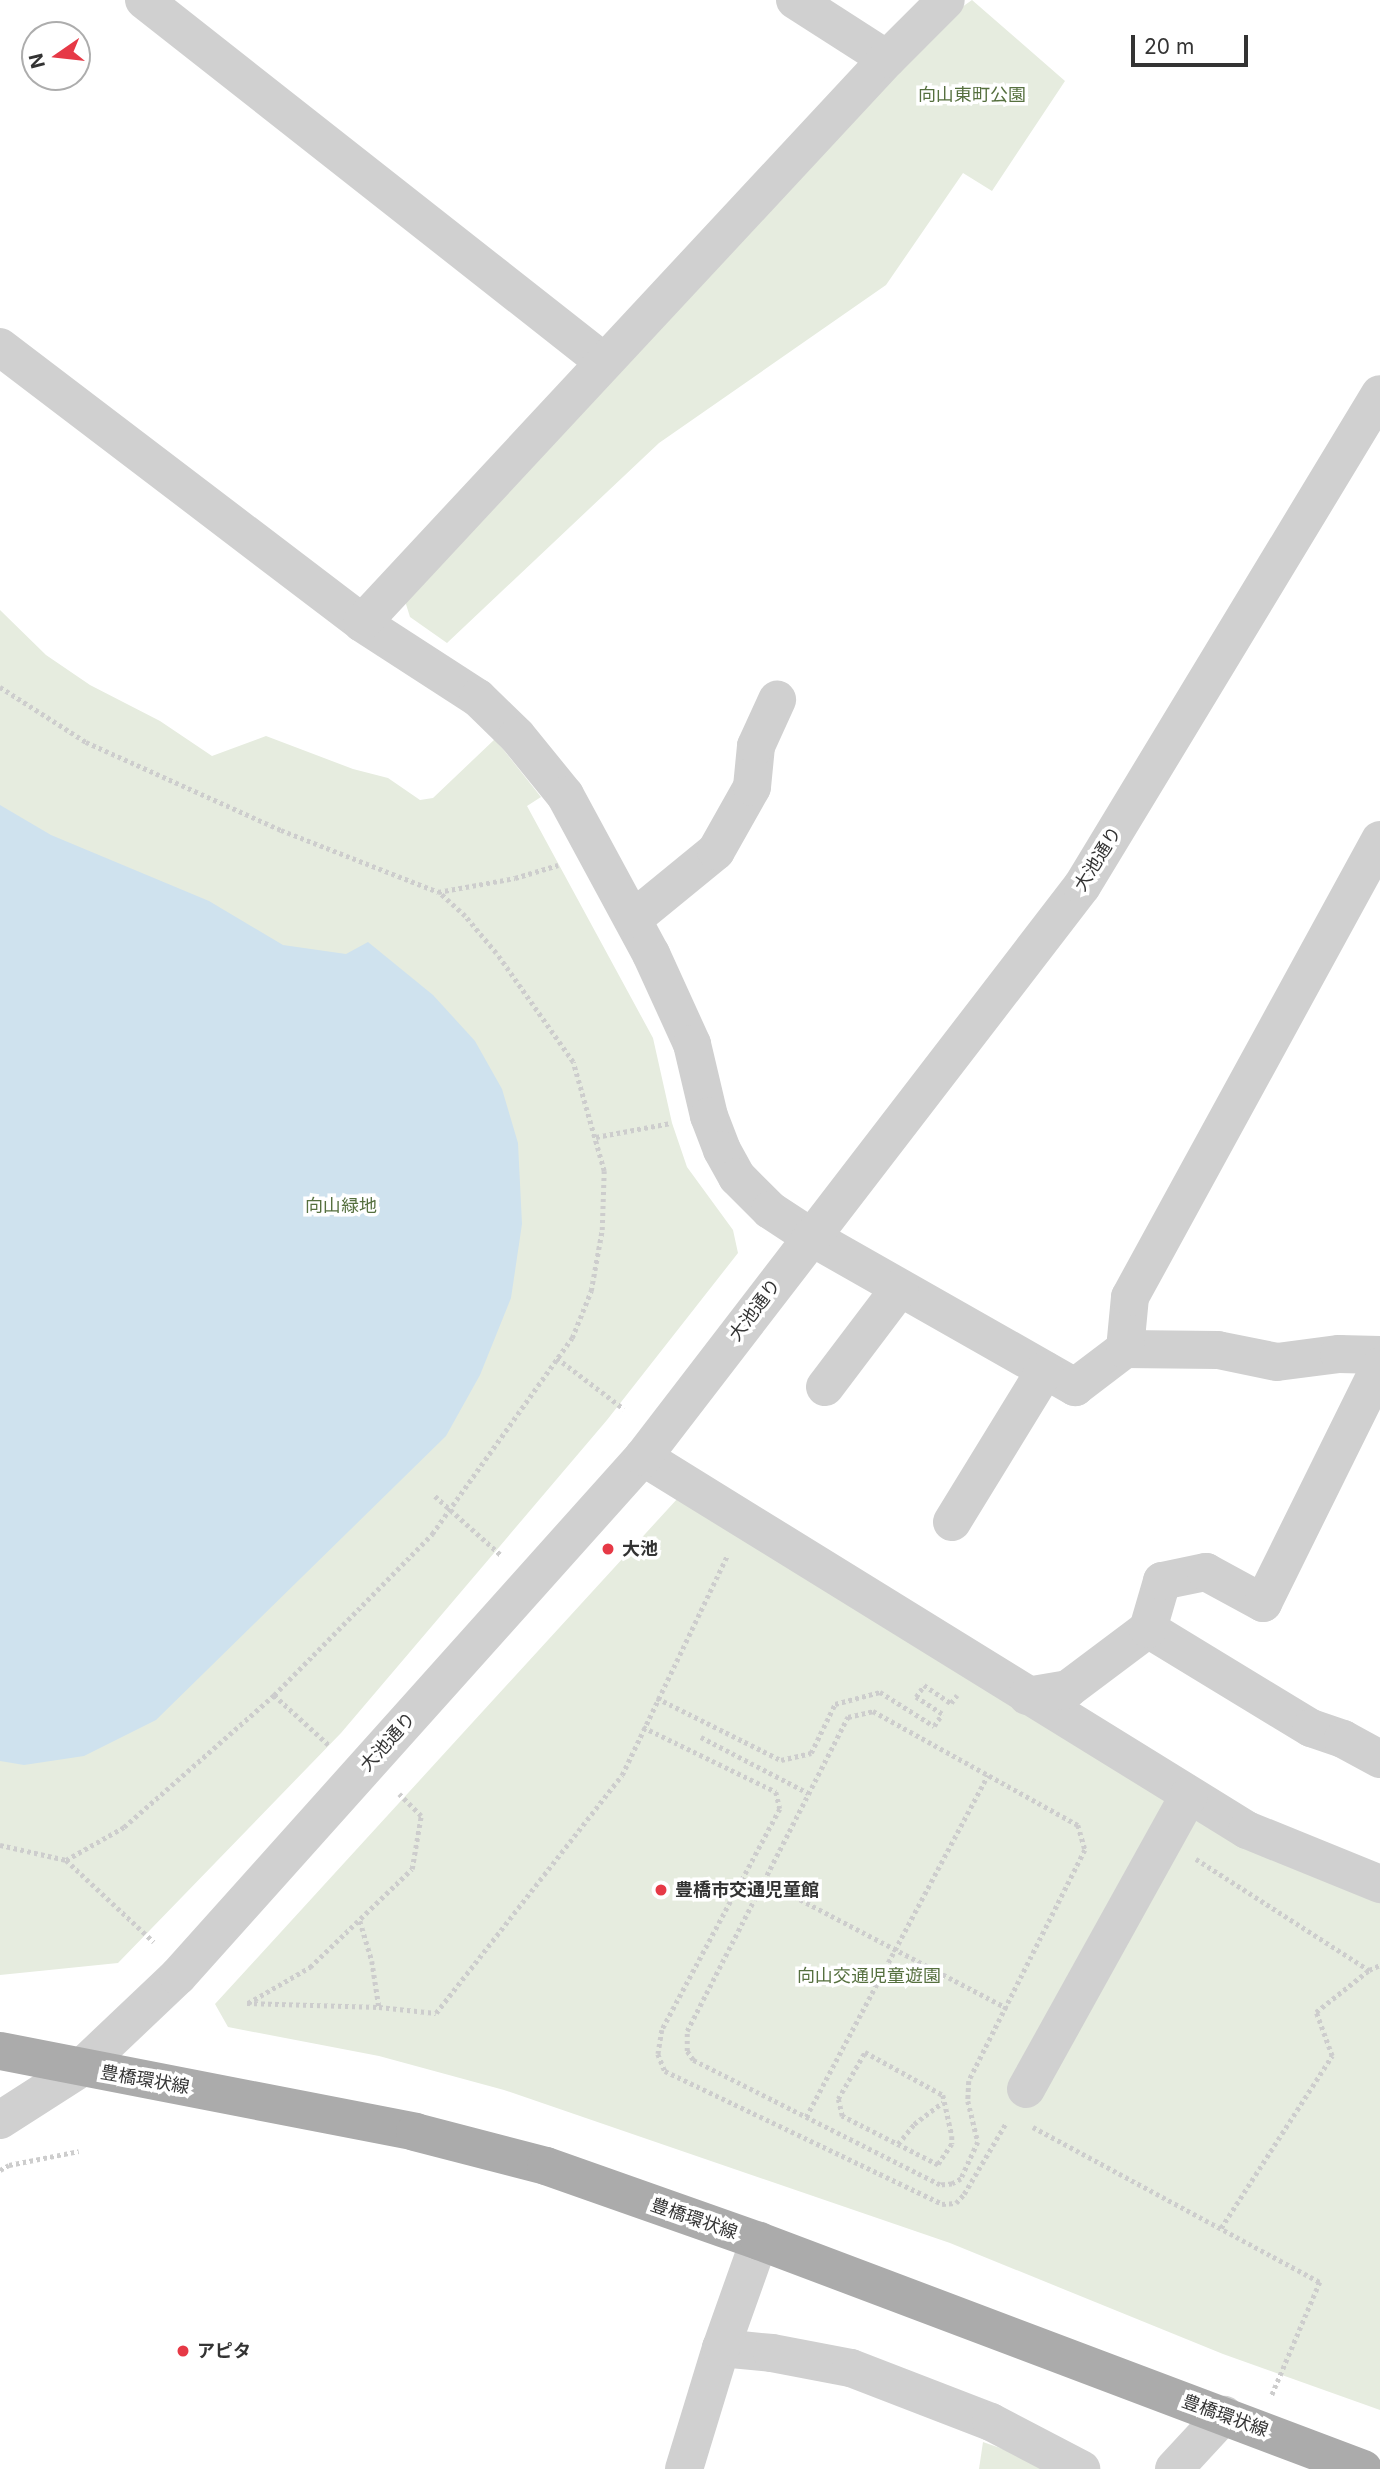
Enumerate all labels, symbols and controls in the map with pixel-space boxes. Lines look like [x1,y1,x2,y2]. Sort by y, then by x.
north arrow [21,21,91,91]
scale bar [1135,21,1252,65]
text: 20 m [1144,34,1194,59]
text: N [24,51,50,71]
park label: 向山東町公園 [918,84,1026,106]
street label: 大池通り [1070,823,1126,895]
park label: 向山緑地 [305,1195,377,1217]
street label: 大池通り [725,1275,785,1345]
place label: 大池 [622,1538,658,1560]
marker: 大池 [600,1541,616,1557]
street label: 大池通り [356,1708,420,1776]
place label: 豊橋市交通児童館 [675,1879,819,1901]
marker: 豊橋市交通児童館 [653,1882,669,1898]
park label: 向山交通児童遊園 [797,1965,941,1987]
street label: 豊橋環状線 [99,2062,191,2098]
street label: 豊橋環状線 [648,2194,740,2244]
place label: アピタ [197,2340,251,2362]
marker: アピタ [175,2343,191,2359]
street label: 豊橋環状線 [1179,2390,1271,2442]

